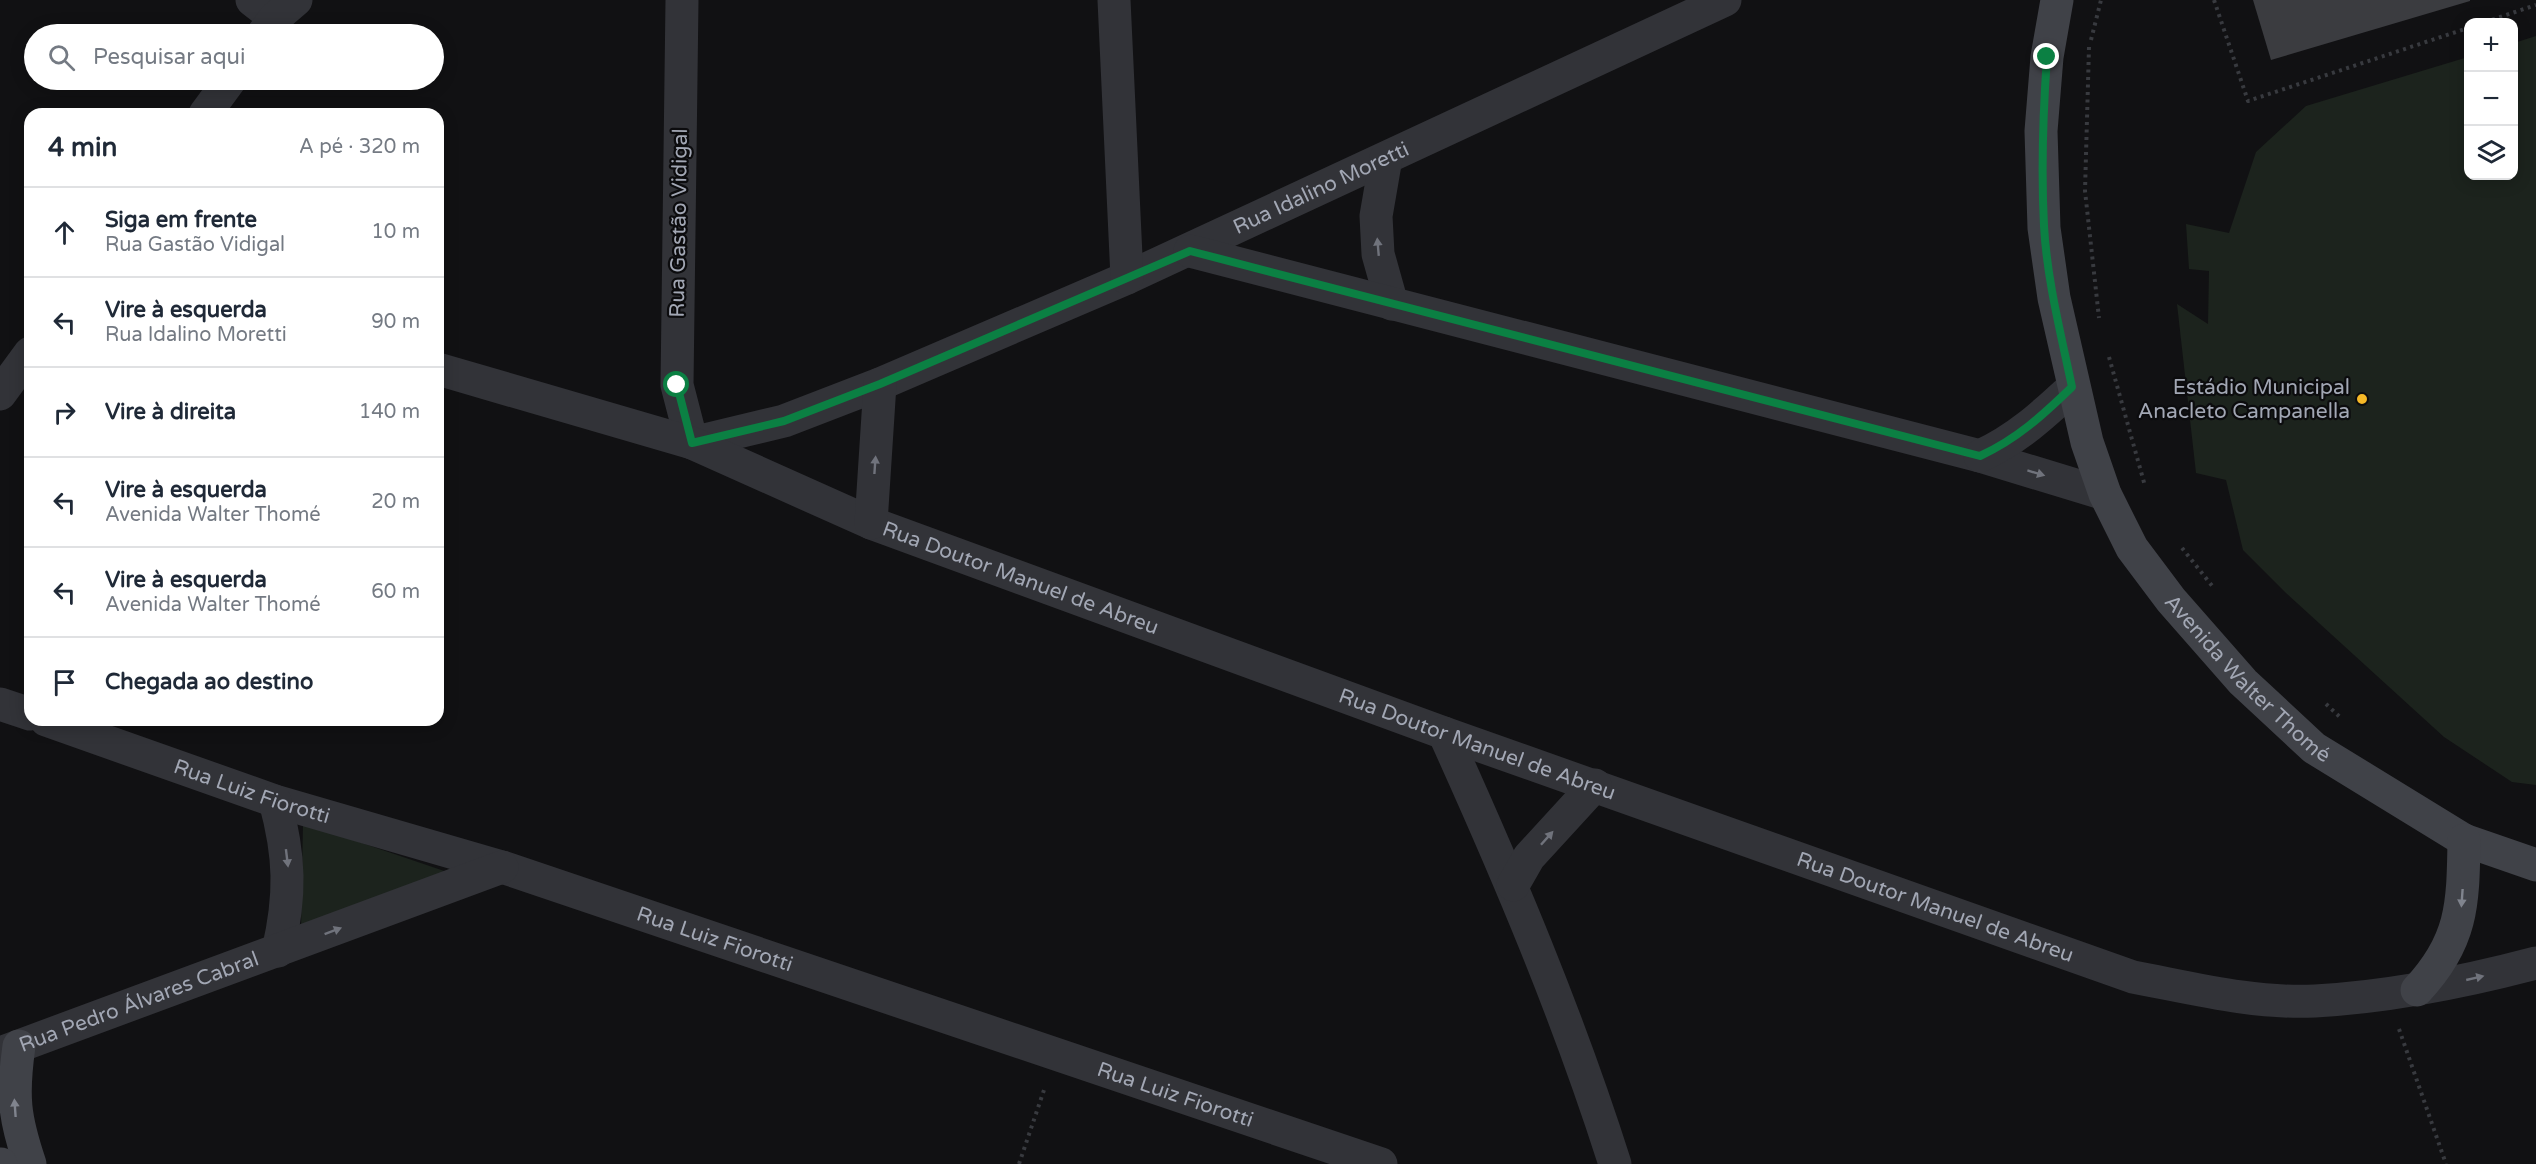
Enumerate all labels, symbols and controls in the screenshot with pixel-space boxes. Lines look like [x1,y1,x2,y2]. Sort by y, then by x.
map controls [2464,18,2518,180]
button: + [2464,18,2518,72]
search box [24,24,444,90]
icon: search [45,41,78,74]
route end [2033,43,2059,69]
text: Pesquisar aqui [93,44,245,70]
button: − [2464,72,2518,126]
button: layers [2464,126,2518,180]
street label: Rua Gastão Vidigal [665,128,693,318]
text: 4 min [48,132,117,163]
text: A pé · 320 m [299,135,420,159]
street label: Rua Idalino Moretti [1229,136,1413,239]
text: Siga em frente [105,207,257,233]
icon: ahead [48,216,81,249]
text: 10 m [371,220,420,244]
text: Rua Gastão Vidigal [105,233,285,257]
one-way arrow [1373,237,1383,256]
text: Vire à esquerda [105,297,267,323]
icon: left [48,306,81,339]
text: 90 m [371,310,420,334]
text: Rua Idalino Moretti [105,323,287,347]
route start [663,371,689,397]
place label: Estádio Municipal Anacleto Campanella [2138,375,2350,424]
marker: Estádio Municipal Anacleto Campanella [2355,392,2369,406]
icon: right [48,396,81,429]
text: Vire à direita [105,399,236,425]
text: 140 m [359,400,420,424]
one-way arrow [870,455,879,474]
one-way arrow [2027,469,2045,479]
text: Vire à esquerda [105,477,267,503]
icon: left [48,486,81,519]
text: 20 m [371,490,420,514]
text: Avenida Walter Thomé [105,503,321,527]
street label: Rua Doutor Manuel de Abreu [879,516,1162,640]
text: Vire à esquerda [105,567,267,593]
icon: left [48,576,81,609]
text: 60 m [371,580,420,604]
street label: Avenida Walter Thomé [2159,589,2335,768]
text: Avenida Walter Thomé [105,593,321,617]
icon: arrive [48,666,81,699]
text: Chegada ao destino [105,669,313,695]
street label: Rua Doutor Manuel de Abreu [1335,683,1619,805]
street label: Rua Luiz Fiorotti [170,754,333,829]
one-way arrow [1540,831,1553,846]
street label: Rua Doutor Manuel de Abreu [1793,846,2077,968]
one-way arrow [282,848,292,867]
one-way arrow [2457,889,2466,908]
street label: Rua Luiz Fiorotti [633,901,796,977]
one-way arrow [324,925,342,935]
street label: Rua Pedro Álvares Cabral [16,946,262,1057]
one-way arrow [2465,973,2484,983]
street label: Rua Luiz Fiorotti [1094,1057,1257,1132]
one-way arrow [10,1098,20,1117]

